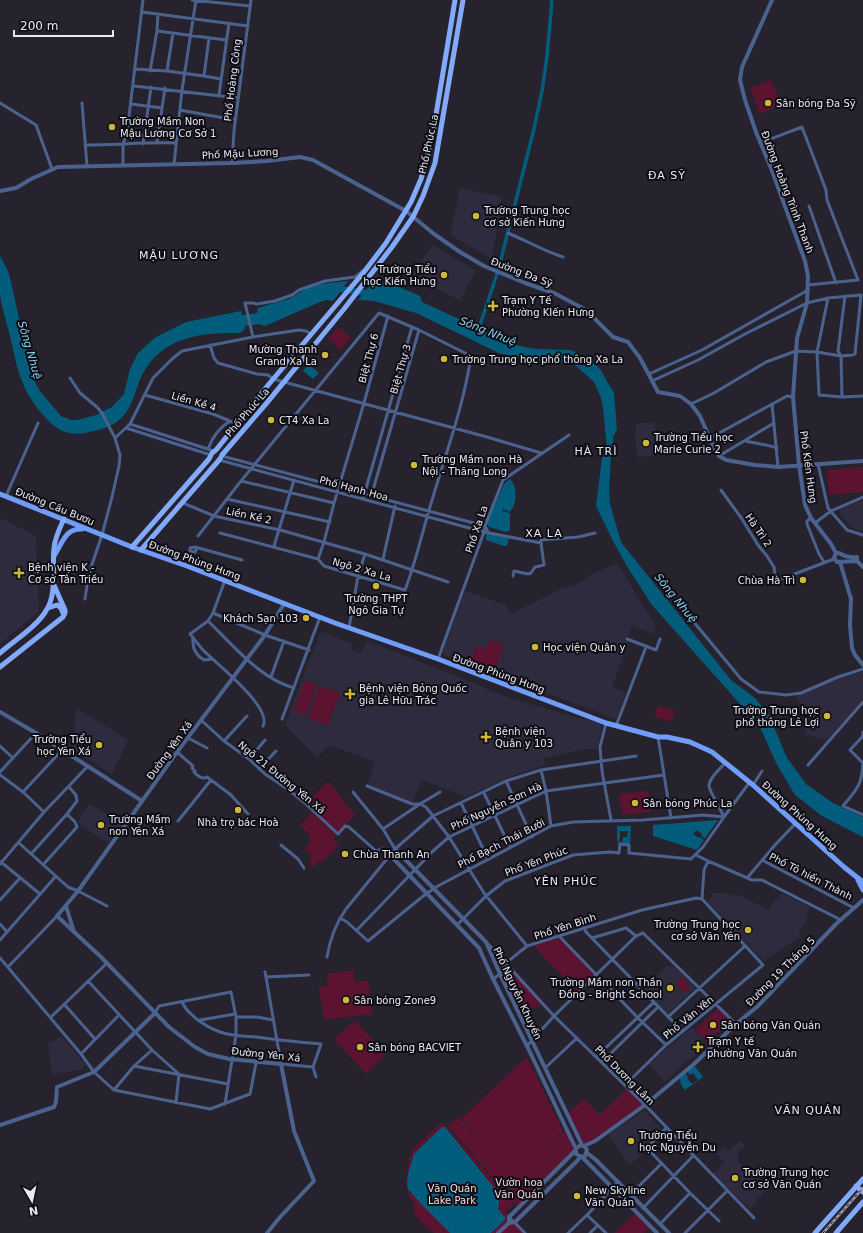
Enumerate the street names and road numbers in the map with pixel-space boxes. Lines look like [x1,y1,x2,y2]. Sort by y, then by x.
street label: Phố Hoàng Công [222,38,243,122]
street label: Phố Phúc La [417,113,440,175]
street label: Đường Hoàng Trình Thanh [759,129,816,255]
street label: Phố Mậu Lương [201,146,279,162]
street label: Đường Đa Sỹ [489,256,554,289]
street label: Biệt Thự 6 [357,332,381,385]
street label: Biệt Thự 3 [388,343,414,396]
street label: Phố Phúc La [223,386,271,439]
street label: Liền Kề 4 [170,390,218,413]
street label: Phố Kiến Hưng [798,430,819,504]
street label: Phố Hạnh Hoa [318,474,390,504]
street label: Đường Cầu Bươu [14,486,96,527]
street label: Phố Xa La [463,504,490,554]
street label: Liền Kề 2 [225,505,273,526]
street label: Hà Trì 2 [743,511,774,549]
street label: Đường Phùng Hưng [147,539,242,582]
street label: Ngõ 2 Xa La [331,556,392,583]
street label: Đường Phùng Hưng [451,652,546,695]
street label: Đường Yên Xá [145,719,194,782]
street label: Ngõ 21 Đường Yên Xá [236,739,327,816]
street label: Đường Phùng Hưng [760,779,839,852]
street label: Phố Nguyễn Sơn Hà [449,780,543,832]
street label: Phố Bạch Thái Bưởi [456,817,547,871]
street label: Phố Yên Phúc [503,844,569,878]
street label: Phố Tô hiến Thành [767,851,854,902]
street label: Phố Yên Bình [533,911,597,942]
street label: Đường 19 Tháng 5 [744,935,817,1008]
street label: Phố Nguyễn Khuyến [491,945,545,1041]
street label: Phố Văn Yên [661,994,716,1041]
street label: Phố Dương Lâm [593,1043,657,1107]
street label: Đường Yên Xá [231,1045,301,1064]

